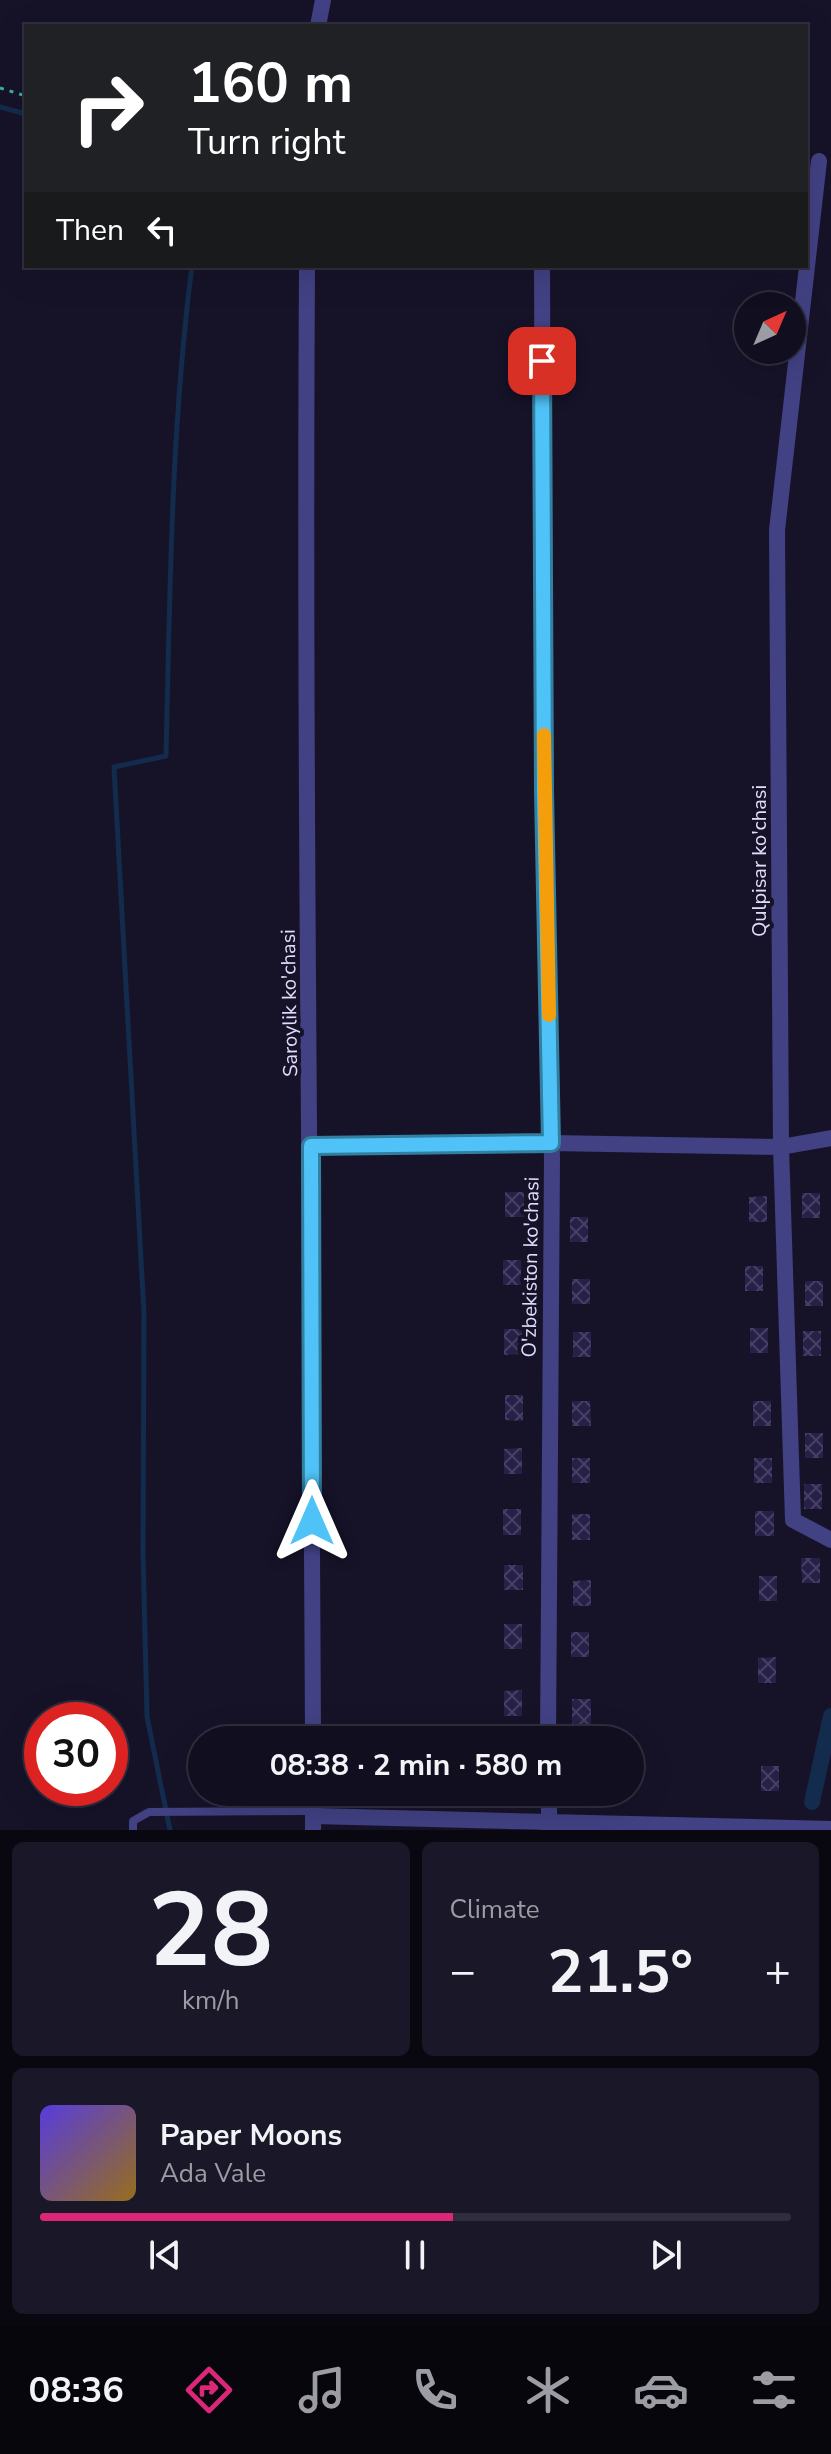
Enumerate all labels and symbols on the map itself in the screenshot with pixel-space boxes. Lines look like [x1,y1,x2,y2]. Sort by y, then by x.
north arrow [734,292,806,364]
pin [508,327,576,395]
street label: Qulpisar ko'chasi [746,785,773,937]
street label: Saroylik ko'chasi [275,929,304,1077]
street label: O'zbekiston ko'chasi [515,1176,546,1358]
position arrow [270,1479,354,1563]
speed limit sign: 30 [24,1702,128,1806]

